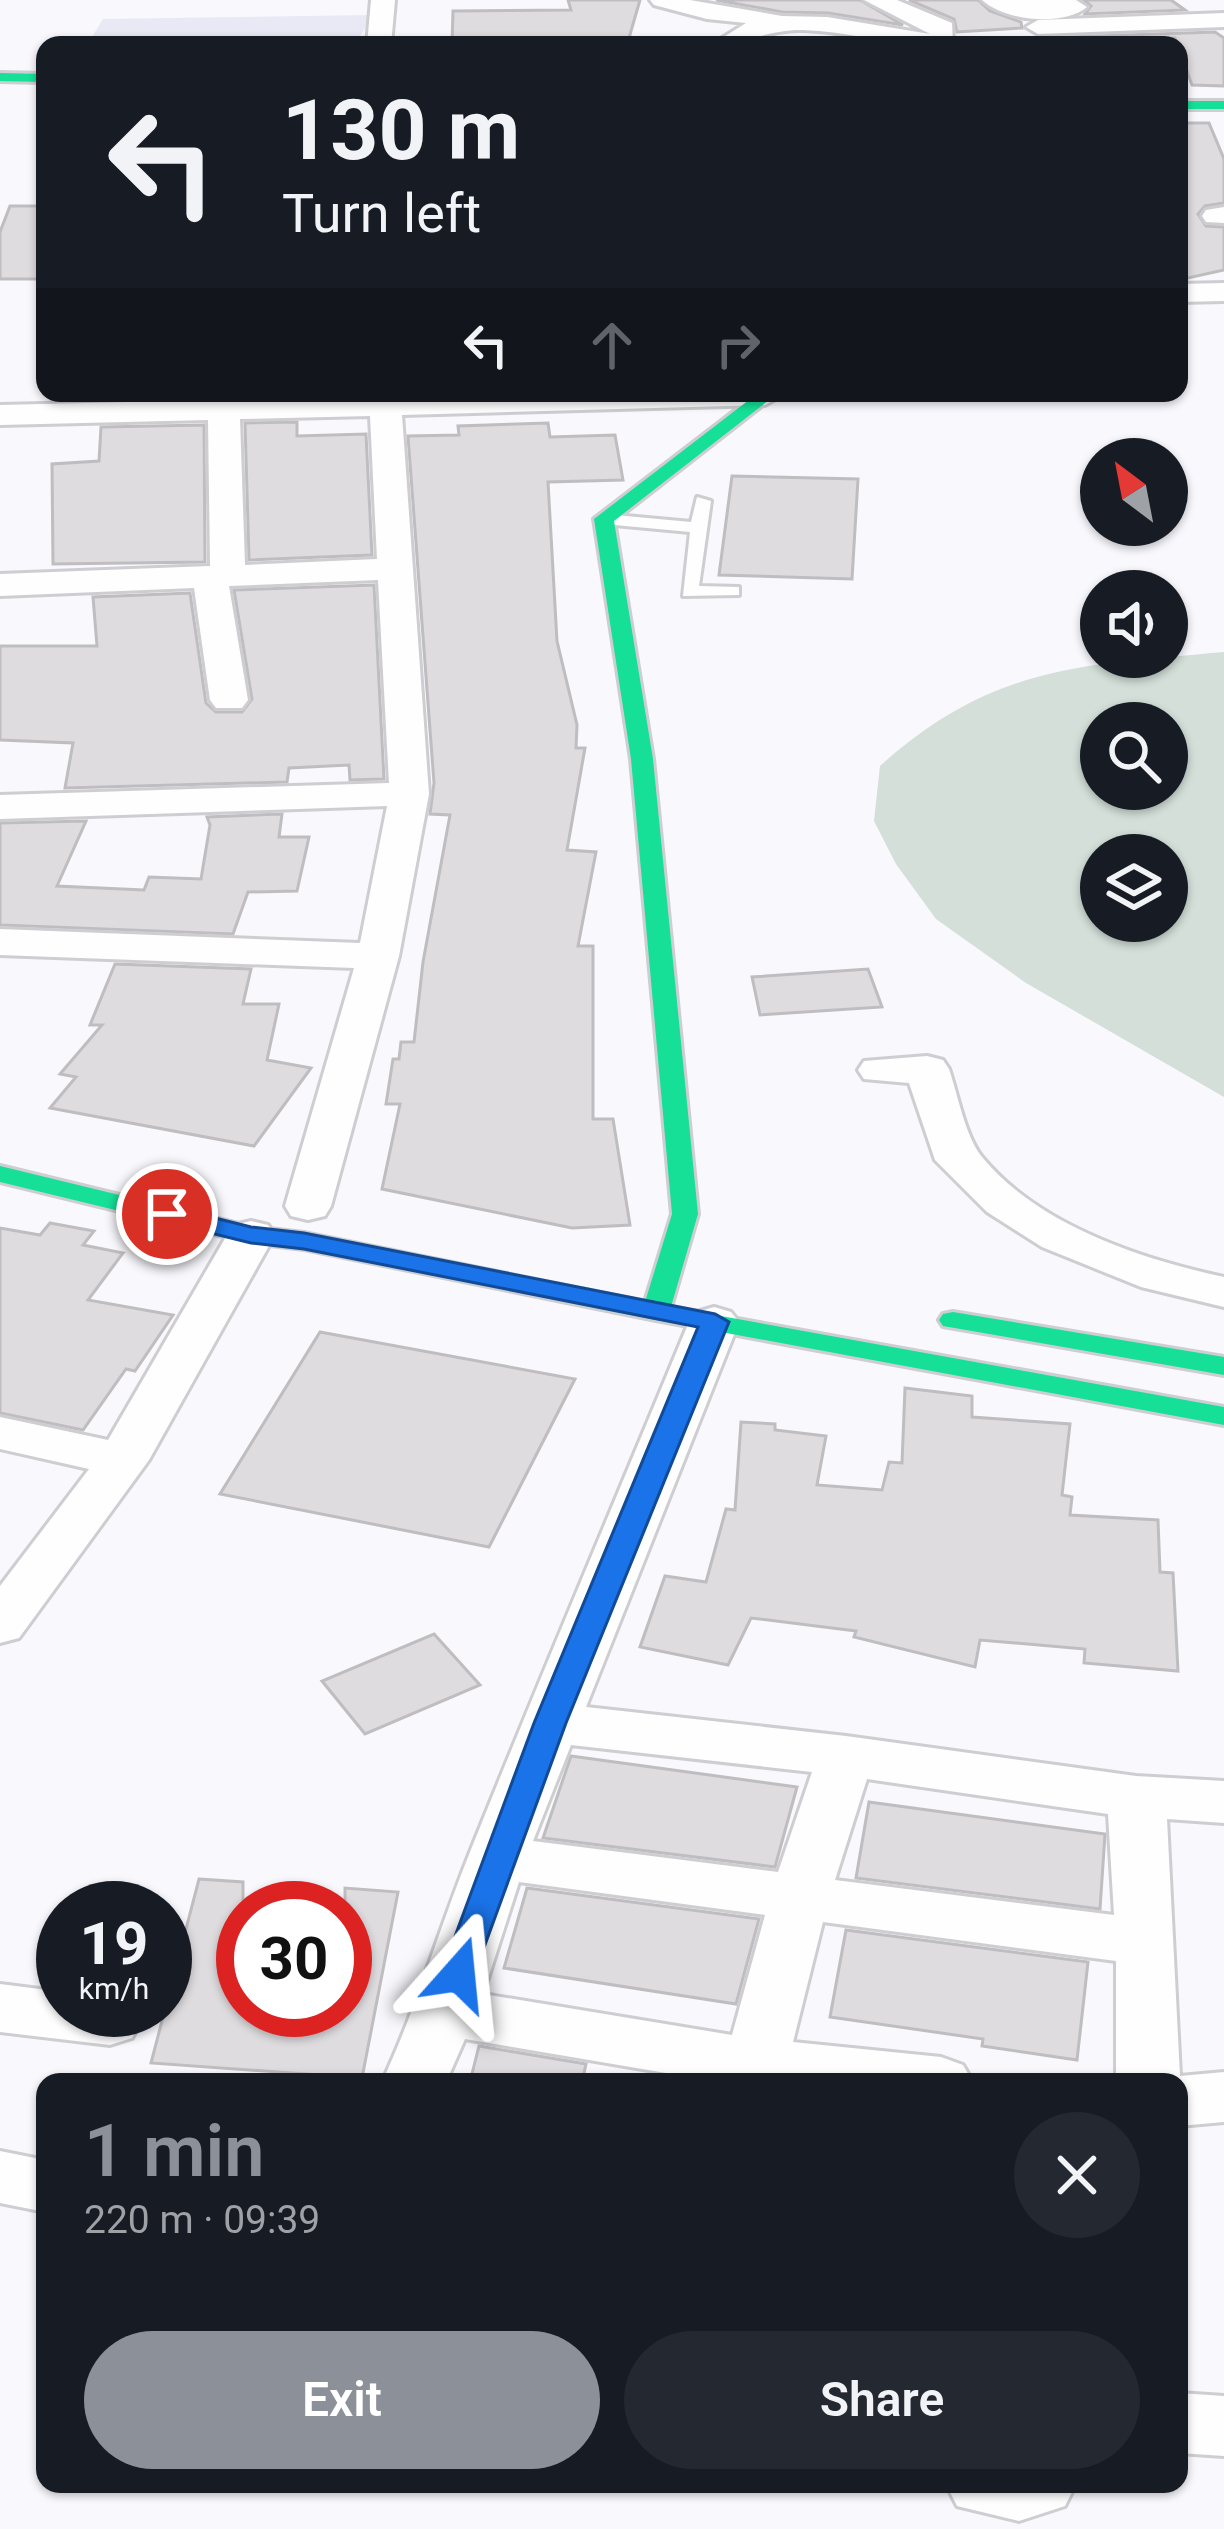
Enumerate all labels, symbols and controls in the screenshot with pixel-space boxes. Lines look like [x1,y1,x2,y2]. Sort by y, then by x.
text: 130 m [282,81,520,180]
icon: left [84,84,240,240]
text: Turn left [282,182,481,245]
icon: left [453,312,519,378]
icon: ahead [579,312,645,378]
icon: right [705,312,771,378]
north arrow [1080,438,1188,546]
map controls [1080,438,1188,942]
button: sound [1080,570,1188,678]
button: search [1080,702,1188,810]
button: layers [1080,834,1188,942]
pin [116,1163,218,1265]
icon: arrive [134,1181,200,1247]
speed limit sign: 30 [216,1881,372,2037]
text: 19 [80,1908,148,1979]
position arrow [396,1911,522,2037]
text: km/h [79,1971,149,2006]
text: 1 min [84,2109,265,2194]
button: close [1014,2112,1140,2238]
text: 220 m · 09:39 [84,2197,320,2243]
button: Exit [84,2331,600,2469]
button: Share [624,2331,1140,2469]

